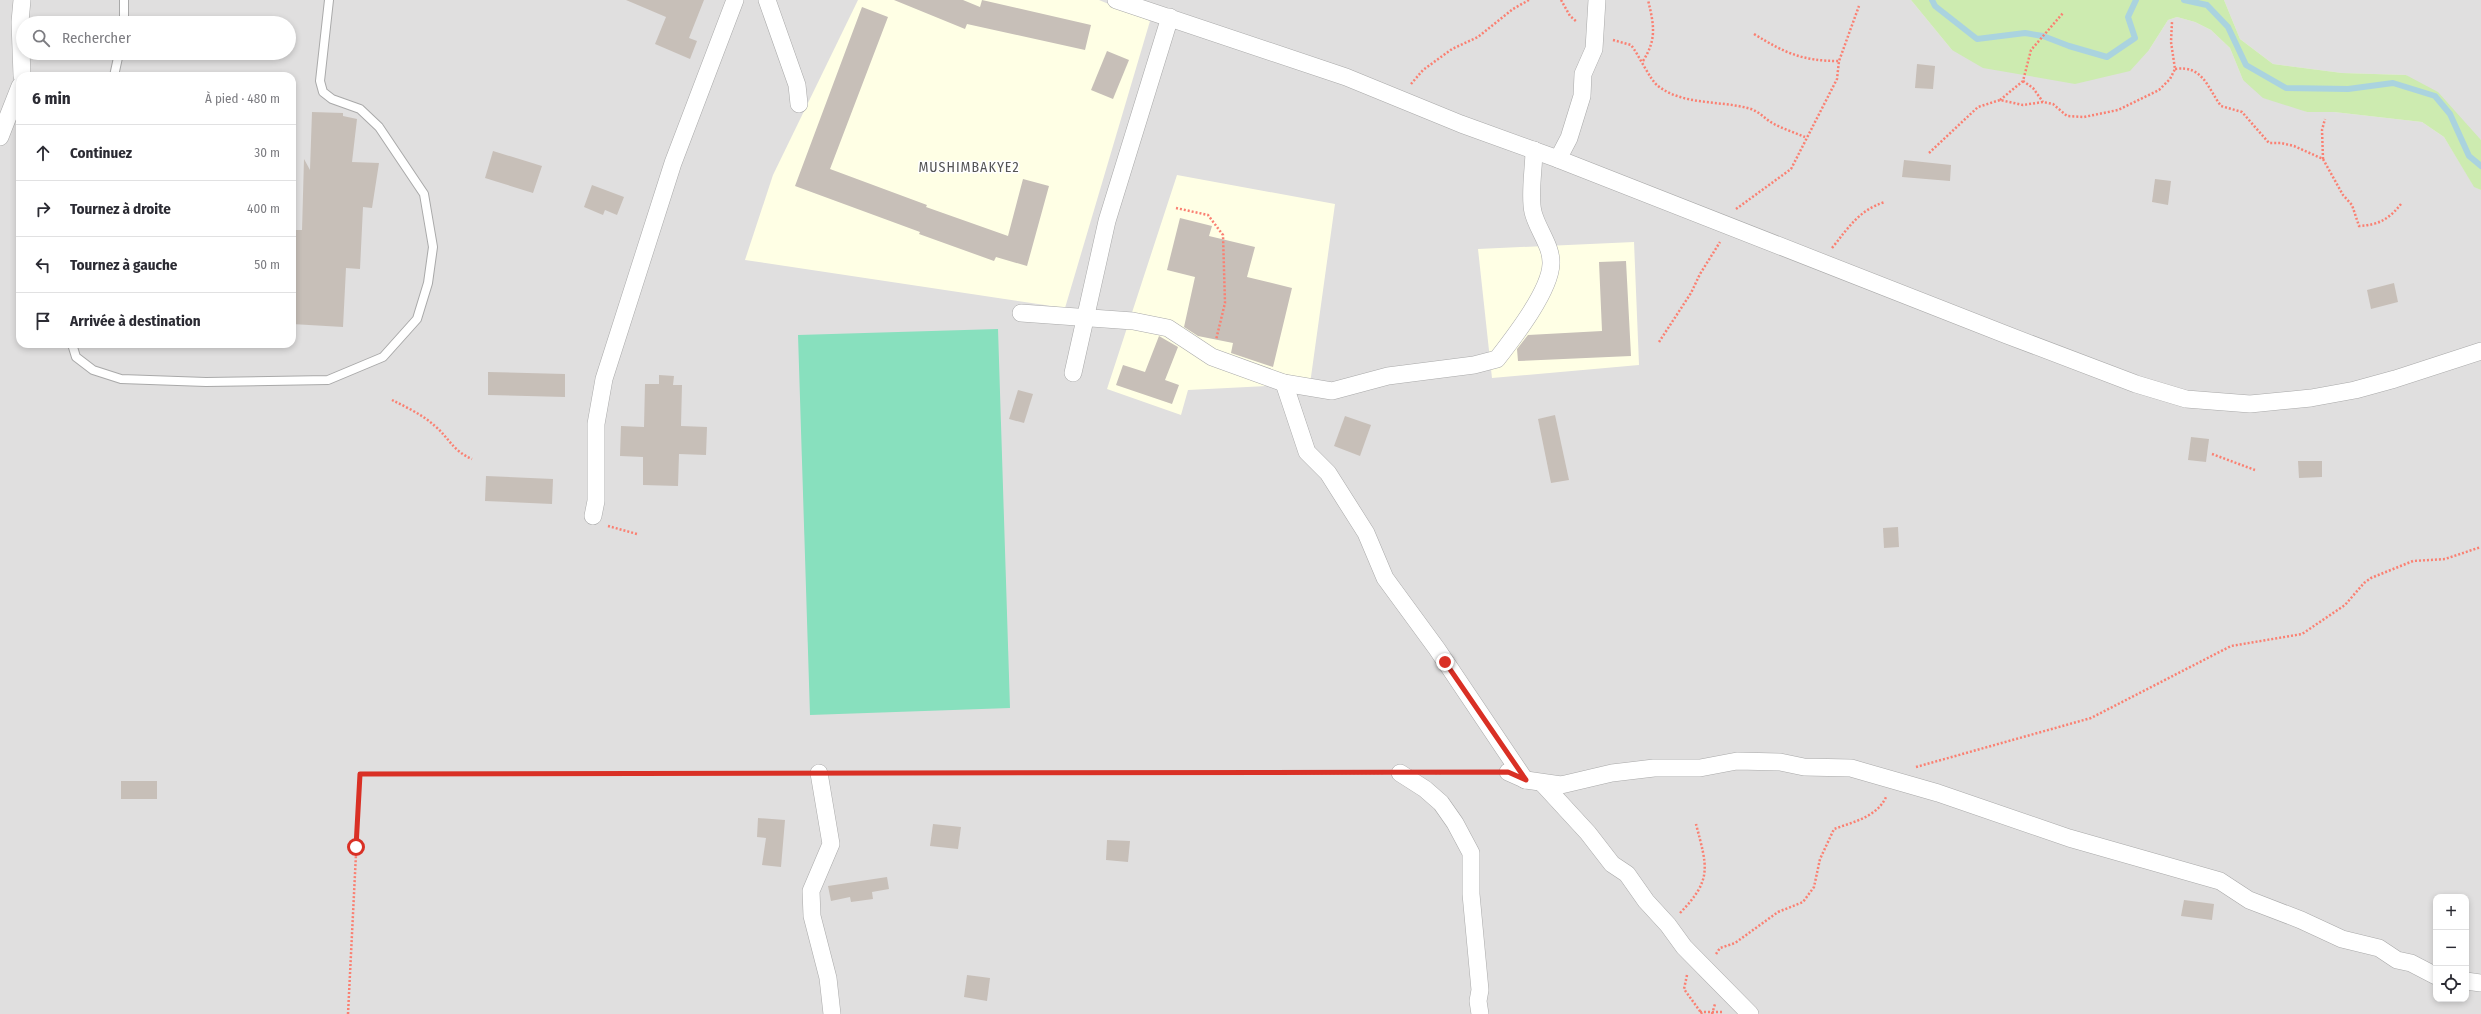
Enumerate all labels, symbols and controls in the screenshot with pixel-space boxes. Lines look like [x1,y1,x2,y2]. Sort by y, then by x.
search box [16,16,296,60]
icon: search [30,27,52,49]
text: Rechercher [62,29,131,47]
text: 6 min [32,88,71,109]
text: À pied · 480 m [205,91,280,106]
icon: ahead [32,142,54,164]
text: Continuez [70,144,132,162]
text: 30 m [254,145,280,160]
district label: MUSHIMBAKYE2 [918,159,1020,176]
icon: right [32,198,54,220]
text: Tournez à droite [70,200,171,218]
text: 400 m [247,201,280,216]
icon: left [32,254,54,276]
text: Tournez à gauche [70,256,177,274]
text: 50 m [254,257,280,272]
icon: arrive [32,310,54,332]
text: Arrivée à destination [70,312,201,330]
route end [1436,653,1454,671]
route start [347,838,365,856]
map controls [2433,894,2469,1002]
button: + [2433,894,2469,930]
button: − [2433,930,2469,966]
button: locate [2433,966,2469,1002]

